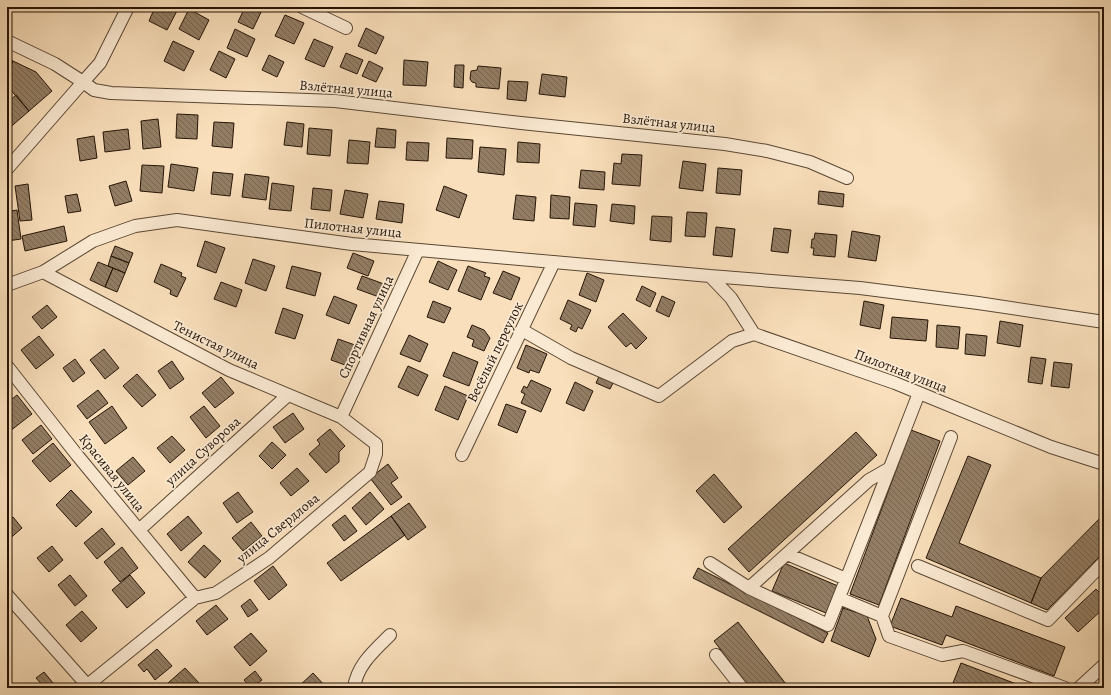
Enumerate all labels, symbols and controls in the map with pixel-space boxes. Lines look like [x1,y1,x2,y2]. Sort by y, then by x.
street label: Взлётная улица [298,75,394,103]
street label: Взлётная улица [621,109,717,137]
street label: Пилотная улица [303,213,403,243]
street label: Спортивная улица [334,272,398,382]
street label: Весёлый переулок [462,298,528,406]
street label: Тенистая улица [170,316,263,374]
street label: Пилотная улица [852,345,951,398]
street label: улица Суворова [161,412,245,490]
street label: Красивая улица [75,430,150,516]
street label: улица Свердлова [232,488,324,568]

